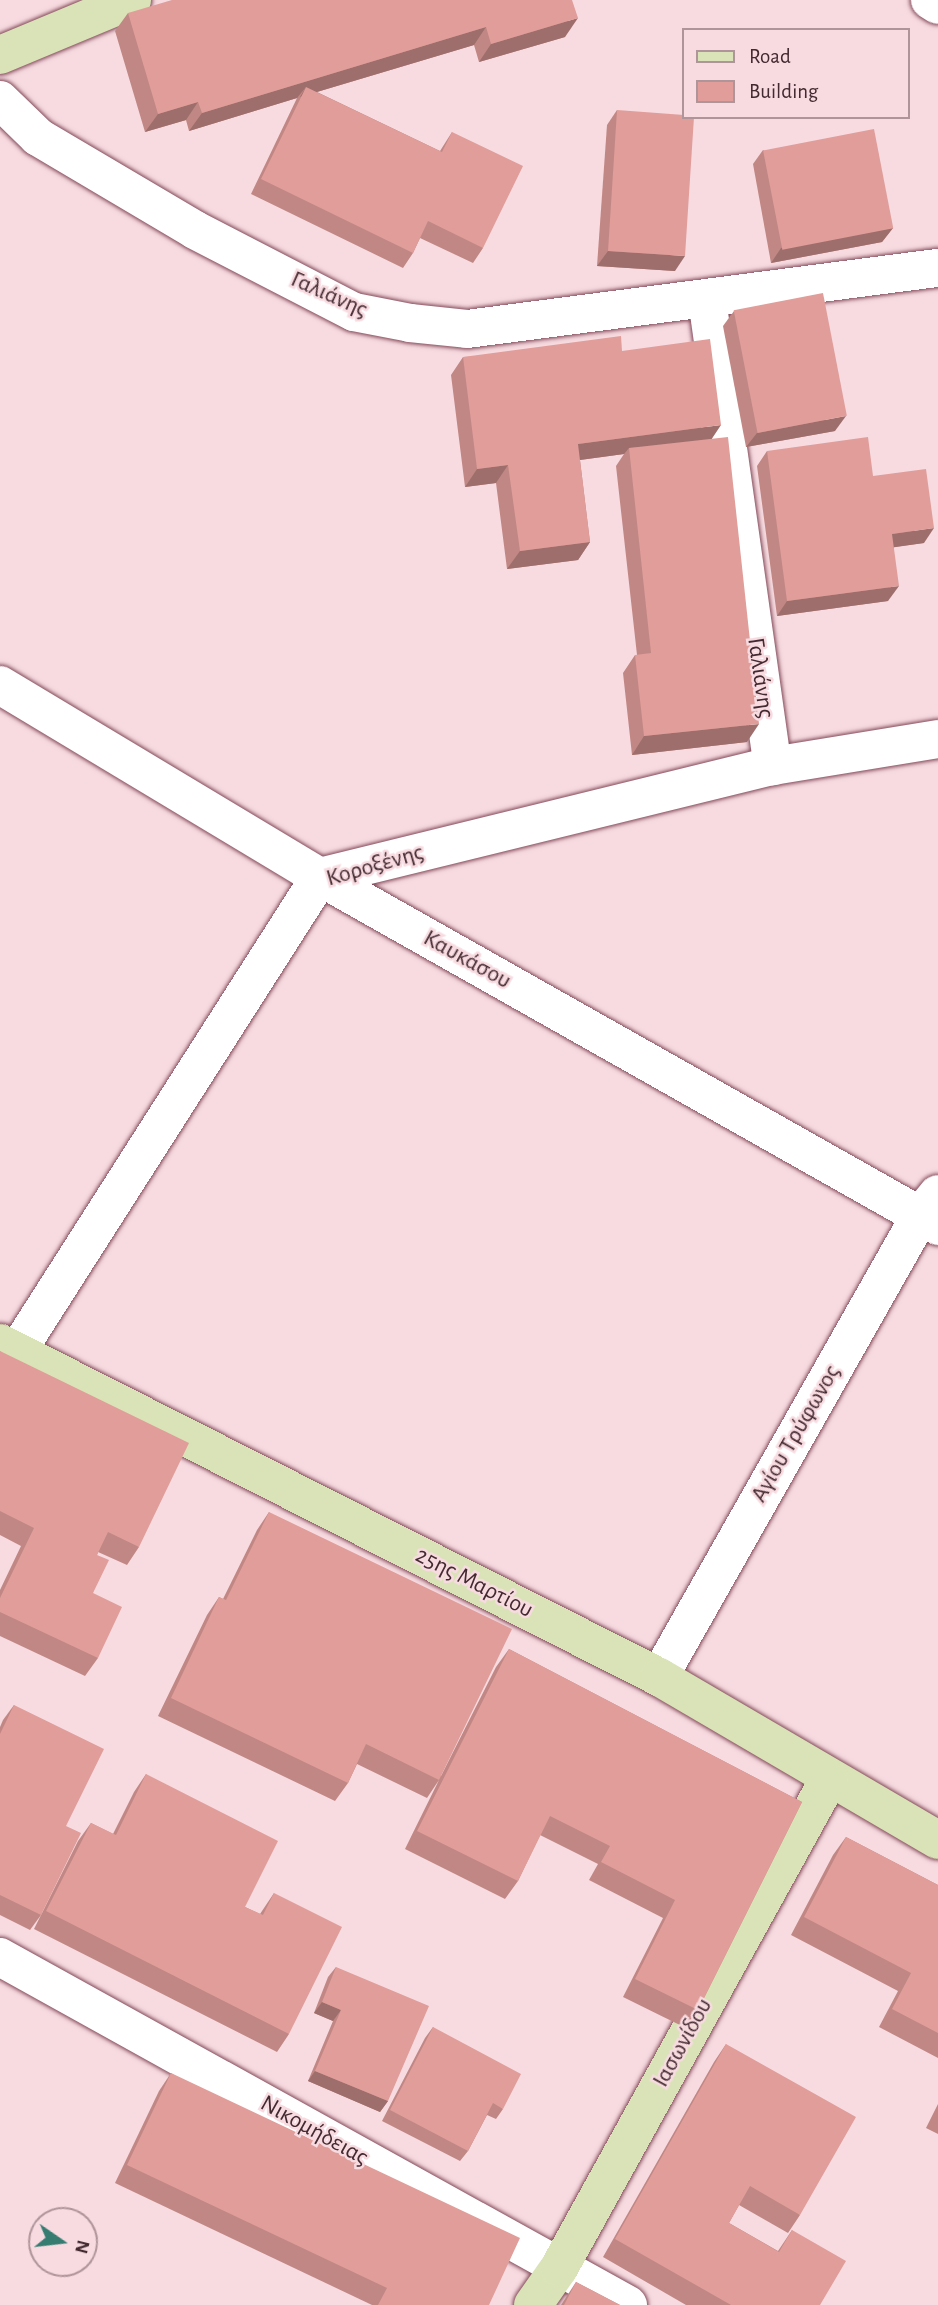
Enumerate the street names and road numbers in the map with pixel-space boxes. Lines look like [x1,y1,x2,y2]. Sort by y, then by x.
street label: Γαλιάνης [286,265,372,325]
street label: Γαλιάνης [740,636,780,720]
street label: Κοροξένης [323,838,427,894]
street label: Καυκάσου [418,924,516,996]
street label: Αγίου Τρύφωνος [745,1360,847,1508]
street label: 25ης Μαρτίου [410,1541,538,1625]
street label: Ιασωνίδου [647,1994,719,2092]
street label: Νικομήδειας [255,2090,373,2172]

